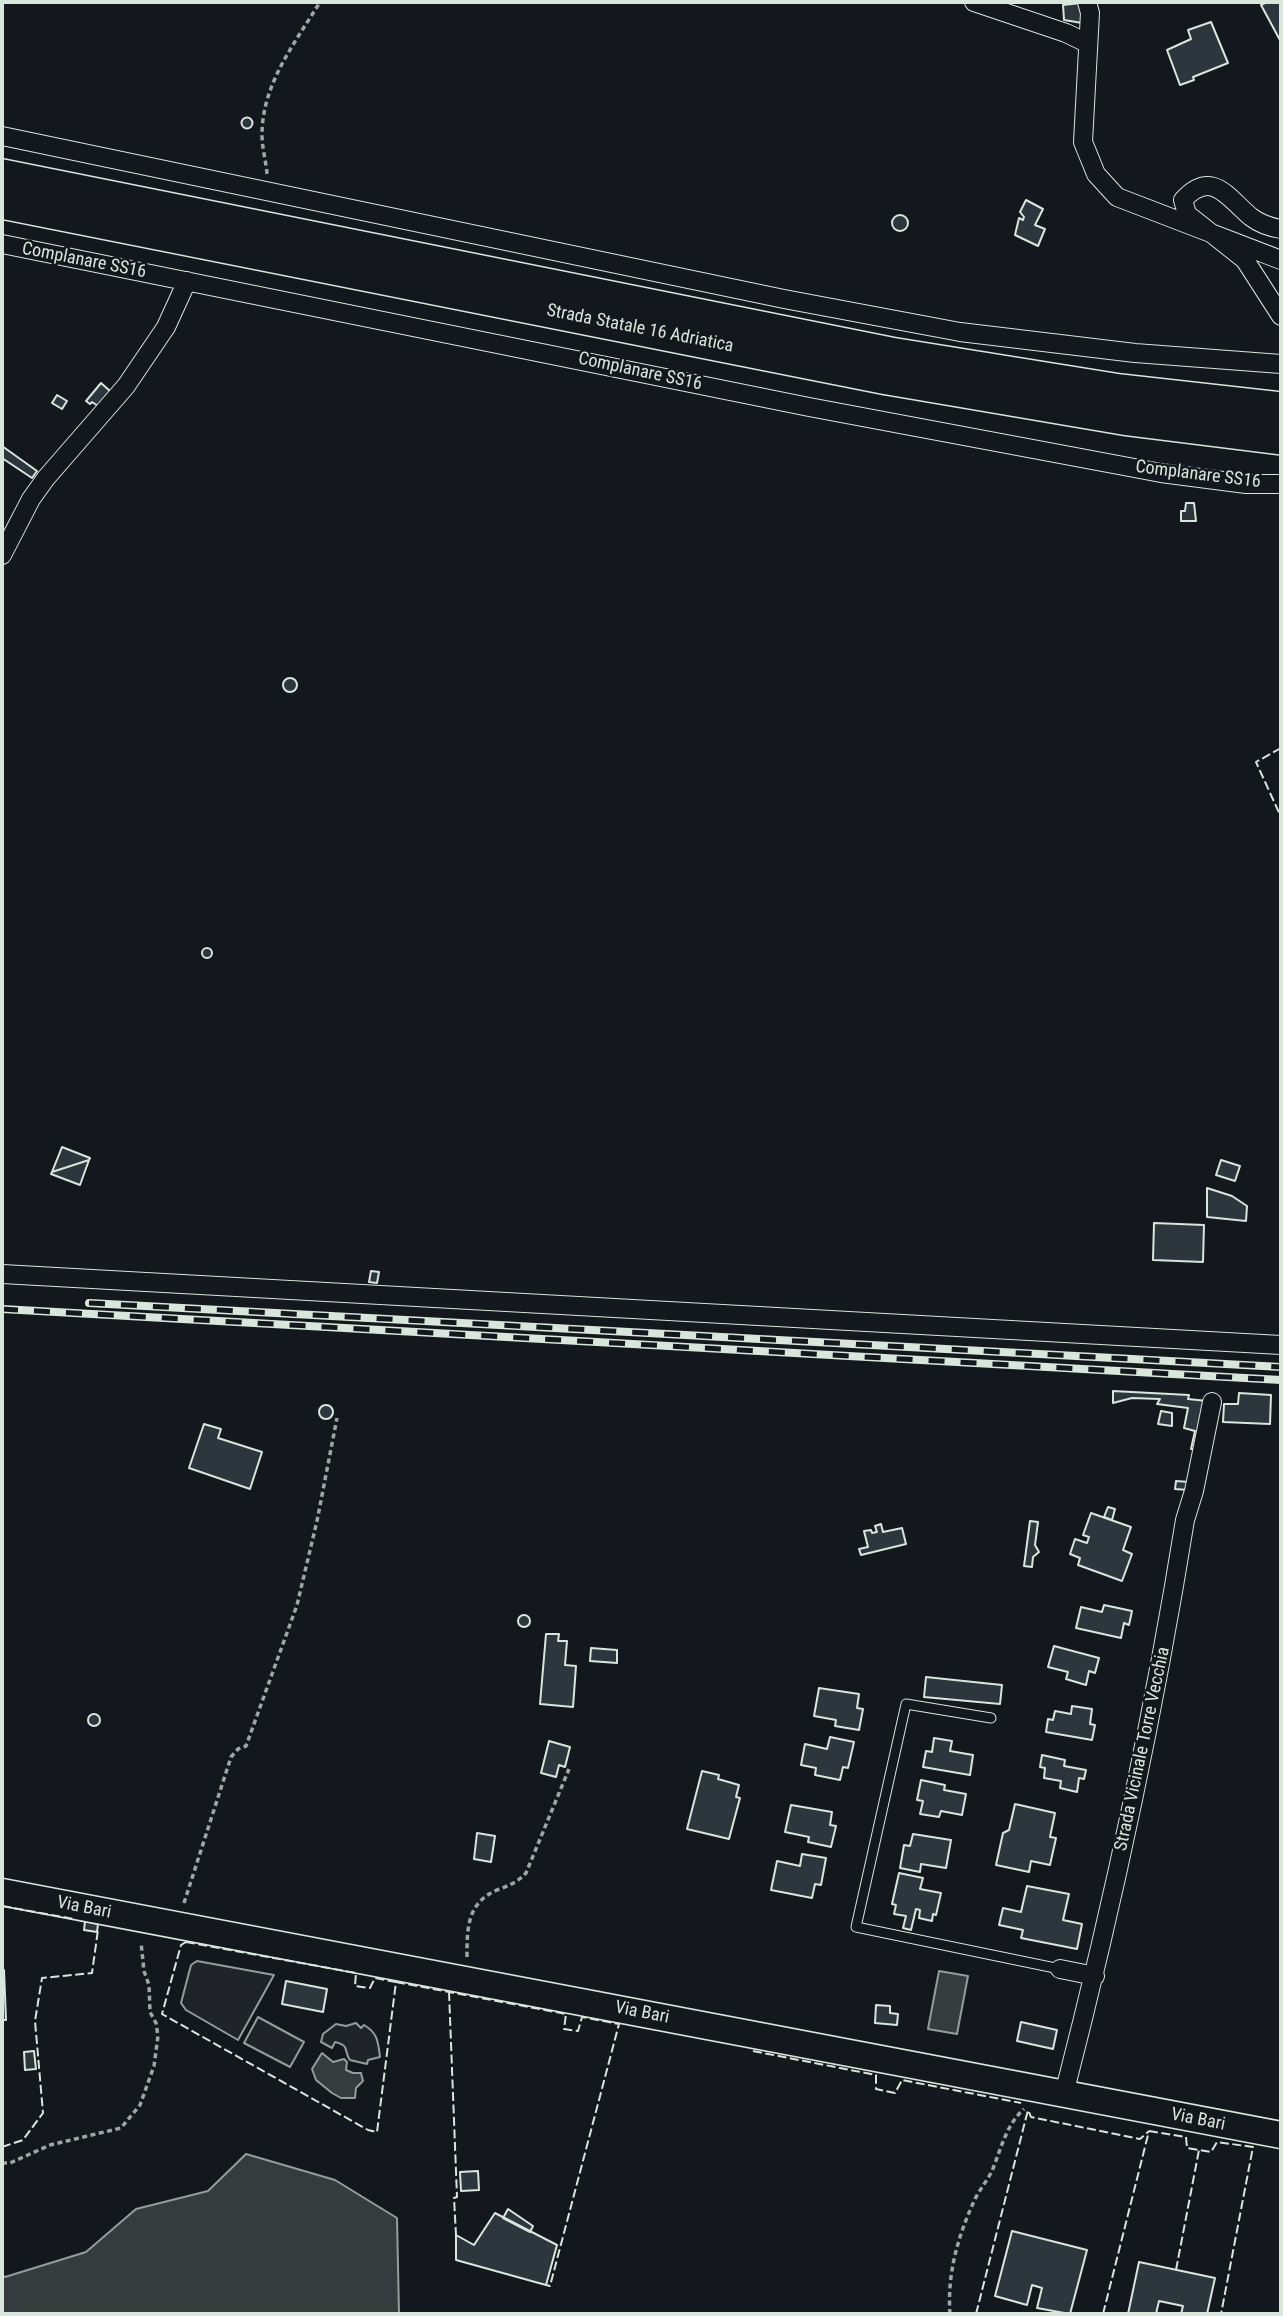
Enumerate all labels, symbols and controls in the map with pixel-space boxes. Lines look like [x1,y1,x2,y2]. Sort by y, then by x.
street label: Complanare SS16 [20,238,148,284]
street label: Strada Statale 16 Adriatica [545,300,735,358]
street label: Complanare SS16 [576,348,704,396]
street label: Complanare SS16 [1134,457,1262,493]
street label: Strada Vicinale Torre Vecchia [1111,1645,1175,1853]
street label: Via Bari [55,1892,113,1924]
street label: Via Bari [613,1997,671,2029]
street label: Via Bari [1169,2104,1227,2136]

